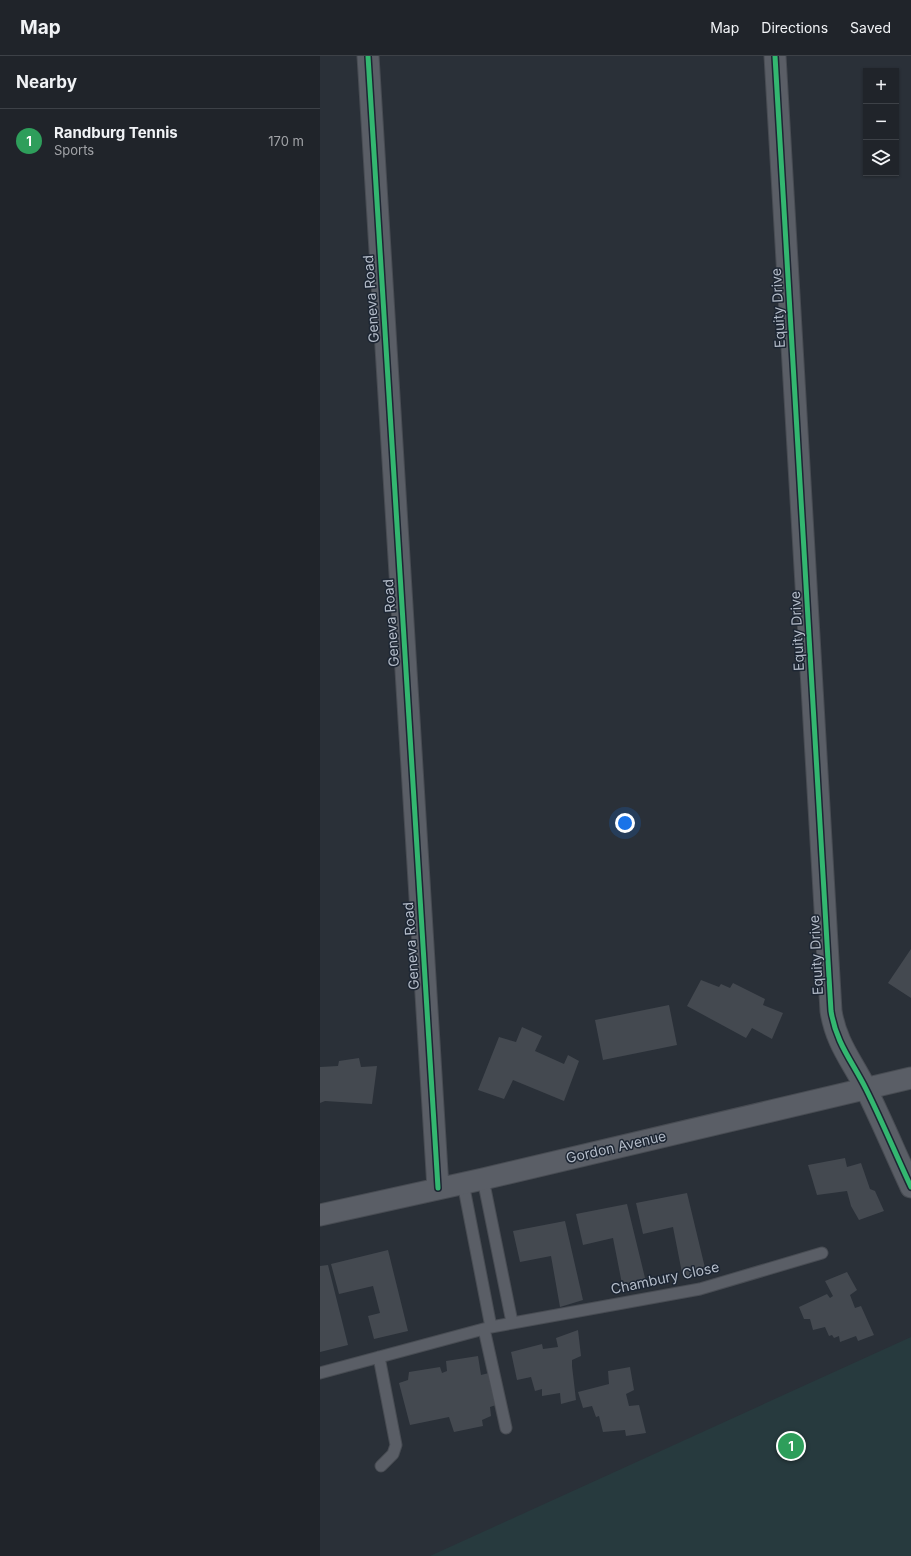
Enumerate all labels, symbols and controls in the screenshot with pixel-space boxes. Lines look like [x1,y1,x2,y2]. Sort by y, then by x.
text: Map [20,16,61,39]
text: Map [710,19,739,36]
text: Directions [761,19,828,36]
text: Saved [850,19,891,36]
map controls [863,68,899,176]
button: + [863,68,899,104]
text: Nearby [16,72,77,92]
button: − [863,104,899,140]
text: Randburg Tennis [54,123,178,142]
text: 1 [26,133,32,149]
text: 170 m [268,133,304,149]
button: layers [863,140,899,176]
text: Sports [54,142,94,158]
street label: Geneva Road [359,254,382,344]
street label: Equity Drive [767,268,788,348]
street label: Geneva Road [379,578,402,668]
street label: Equity Drive [786,591,807,671]
your location [615,813,635,833]
street label: Geneva Road [399,901,422,991]
street label: Equity Drive [805,915,826,995]
street label: Gordon Avenue [564,1127,668,1166]
street label: Chambury Close [609,1258,721,1297]
pin: 1 [778,1431,804,1461]

